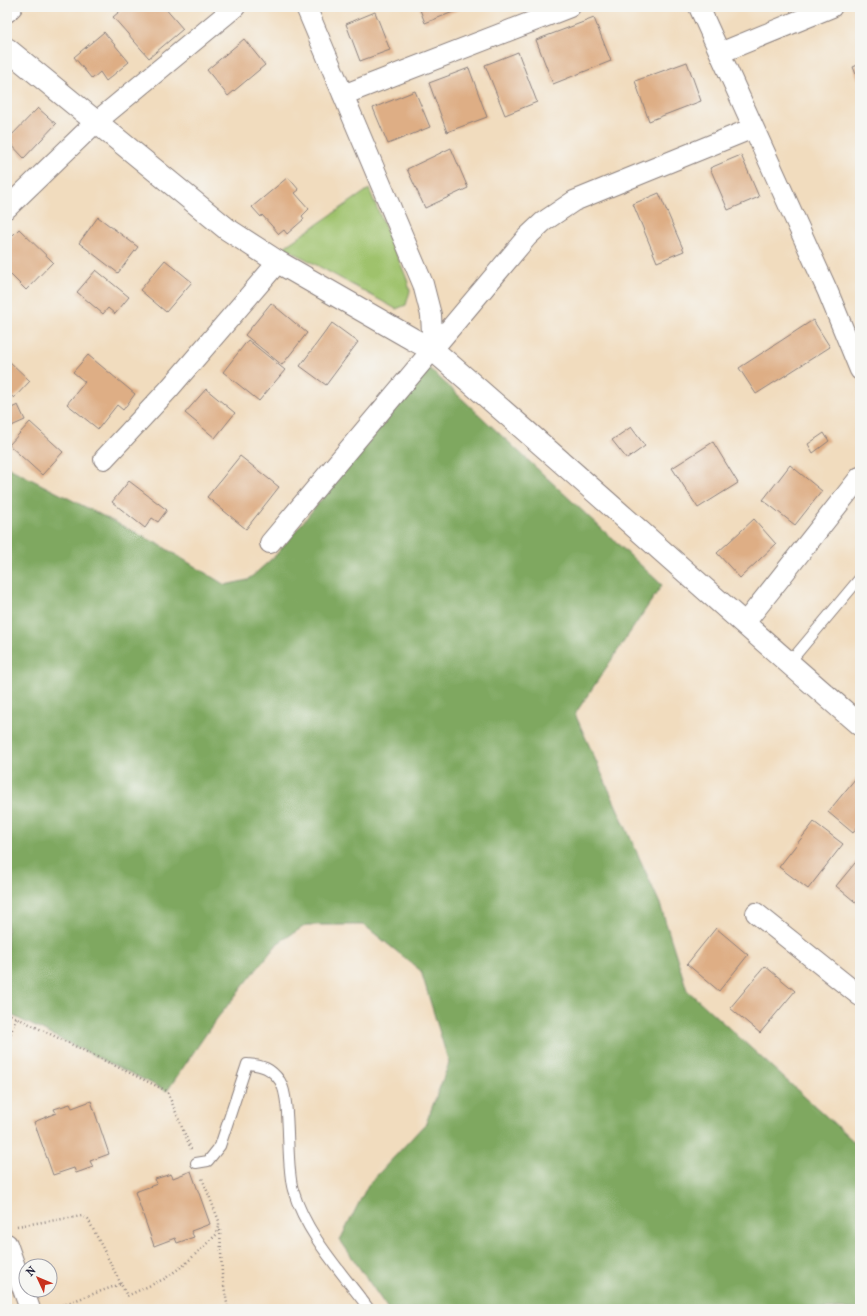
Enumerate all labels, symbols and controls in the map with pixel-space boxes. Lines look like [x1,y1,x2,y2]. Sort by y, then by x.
north arrow [18,1258,58,1298]
text: N [24,1263,39,1279]

